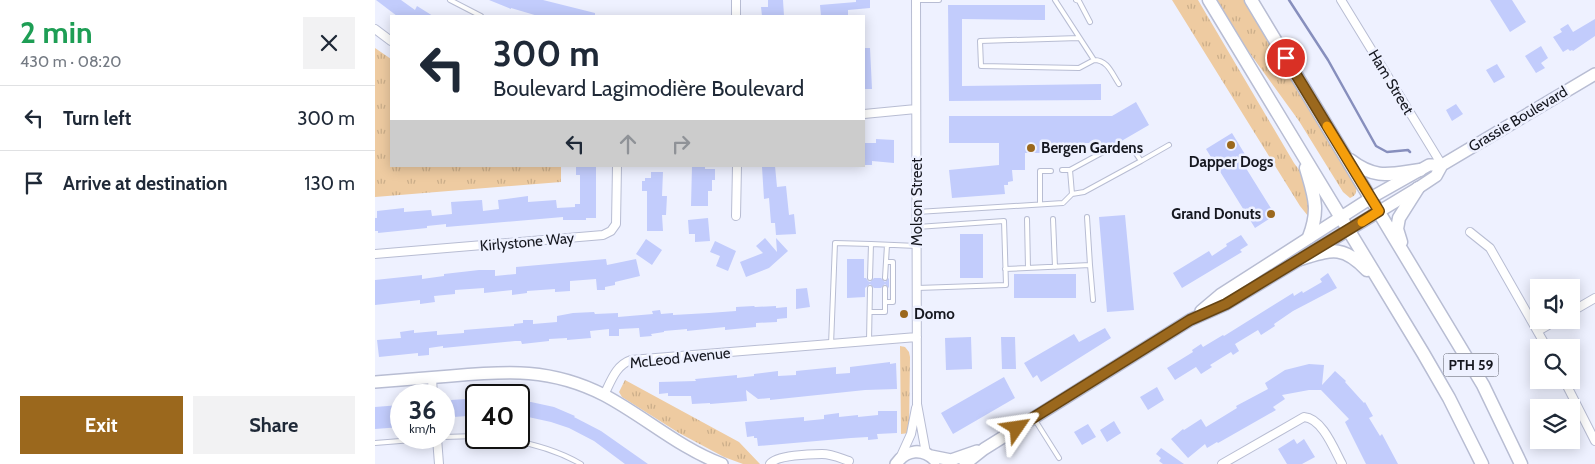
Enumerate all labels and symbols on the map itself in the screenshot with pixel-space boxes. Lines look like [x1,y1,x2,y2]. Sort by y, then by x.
pin [1265,37,1307,79]
street label: Ham Street [1365,46,1417,118]
street label: Grassie Boulevard [1465,82,1571,156]
place label: Bergen Gardens [1041,139,1143,157]
marker: Dapper Dogs [1225,139,1237,151]
marker: Bergen Gardens [1025,142,1037,154]
place label: Dapper Dogs [1189,153,1273,171]
street label: Molson Street [908,158,926,246]
place label: Grand Donuts [1171,205,1261,223]
marker: Grand Donuts [1265,208,1277,220]
street label: Kirlystone Way [479,229,575,255]
place label: Domo [914,305,955,323]
marker: Domo [898,308,910,320]
street label: McLeod Avenue [629,344,732,372]
road number: PTH 59 [1443,354,1499,376]
speed limit sign: 40 [465,384,530,449]
position arrow [990,401,1042,453]

